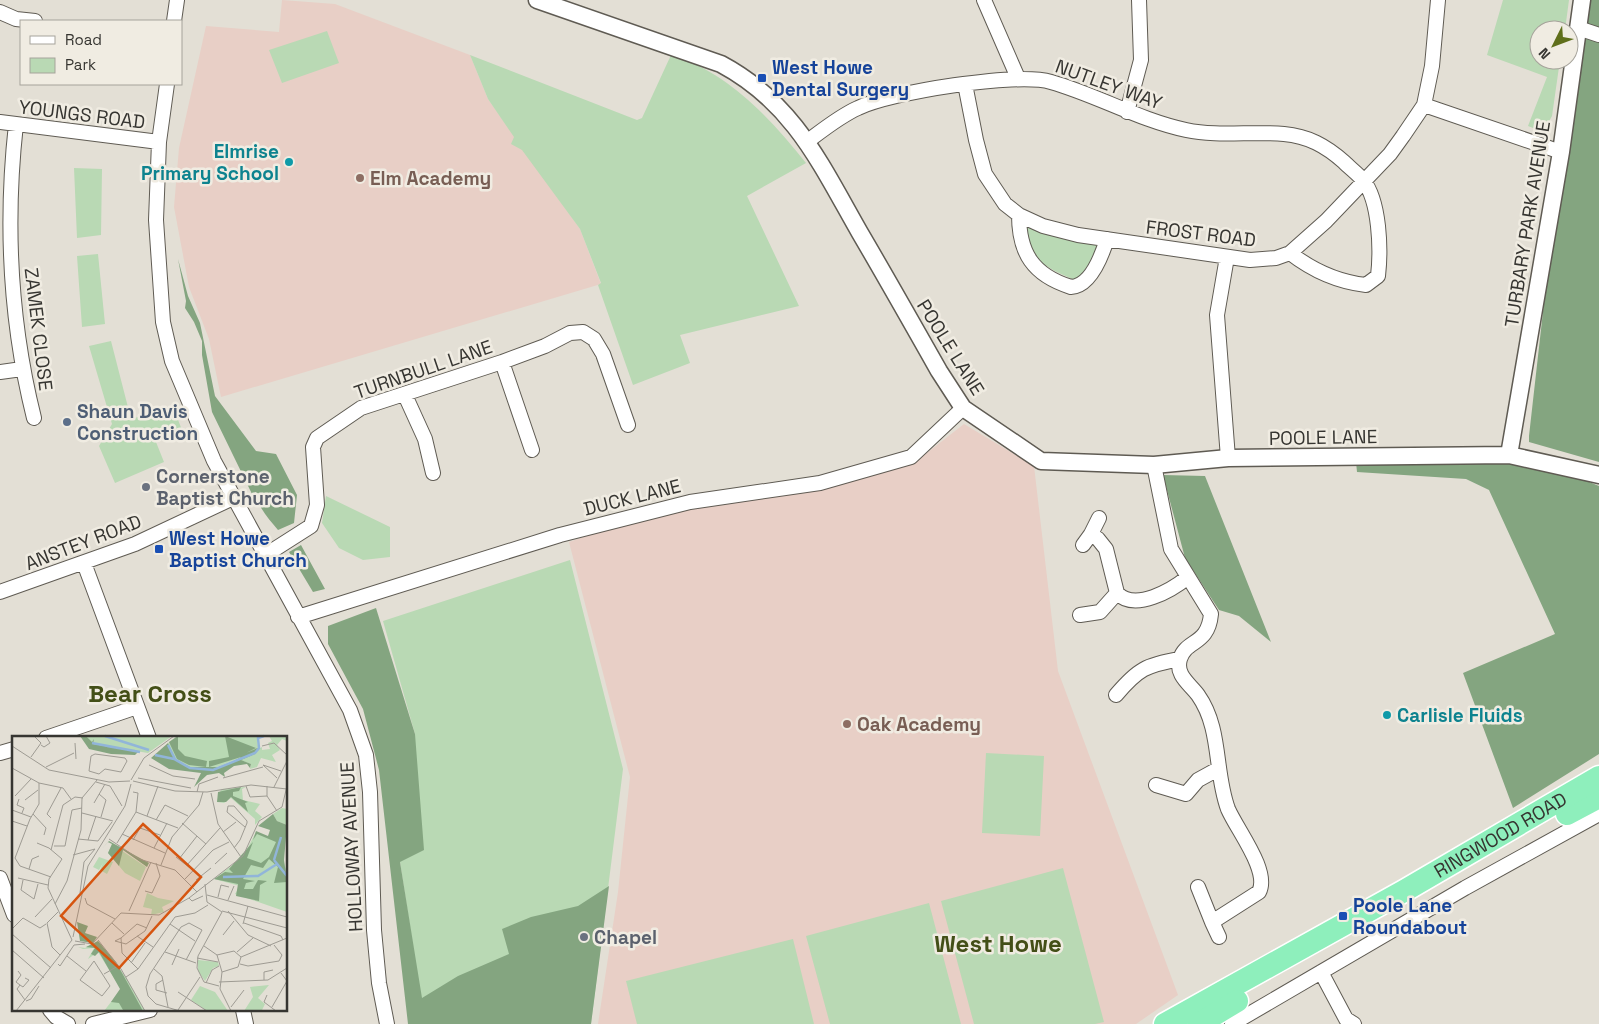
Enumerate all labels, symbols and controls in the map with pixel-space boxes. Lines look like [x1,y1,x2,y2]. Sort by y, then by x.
legend [20,20,182,85]
north arrow [1529,20,1579,70]
text: Road [65,30,102,49]
text: N [1535,44,1554,63]
street label: NUTLEY WAY [1052,54,1166,115]
text: Park [65,55,96,74]
place label: West Howe Dental Surgery [772,55,909,102]
marker: West Howe Dental Surgery [756,72,768,84]
street label: YOUNGS ROAD [17,94,147,135]
street label: TURBARY PARK AVENUE [1499,119,1556,329]
place label: Elmrise Primary School [141,139,279,186]
marker: Elmrise Primary School [283,156,295,168]
place label: Elm Academy [370,166,491,191]
marker: Elm Academy [354,172,366,184]
street label: FROST ROAD [1144,214,1257,253]
street label: ZAMEK CLOSE [19,266,58,392]
street label: POOLE LANE [911,295,990,400]
street label: TURNBULL LANE [351,334,496,405]
place label: Shaun Davis Construction [77,399,198,446]
marker: Shaun Davis Construction [61,416,73,428]
street label: POOLE LANE [1269,424,1377,451]
place label: Cornerstone Baptist Church [156,464,294,511]
street label: DUCK LANE [581,473,683,522]
marker: Cornerstone Baptist Church [140,481,152,493]
street label: ANSTEY ROAD [21,509,145,576]
place label: West Howe Baptist Church [169,526,307,573]
marker: West Howe Baptist Church [153,543,165,555]
district label: Bear Cross [88,678,212,709]
place label: Carlisle Fluids [1397,703,1523,728]
marker: Carlisle Fluids [1381,709,1393,721]
place label: Oak Academy [857,712,981,737]
marker: Oak Academy [841,718,853,730]
inset map [12,736,288,1012]
street label: HOLLOWAY AVENUE [335,761,368,933]
street label: RINGWOOD ROAD [1430,787,1571,884]
place label: Poole Lane Roundabout [1353,893,1467,940]
marker: Poole Lane Roundabout [1337,910,1349,922]
place label: Chapel [594,925,657,950]
district label: West Howe [934,928,1062,959]
marker: Chapel [578,931,590,943]

